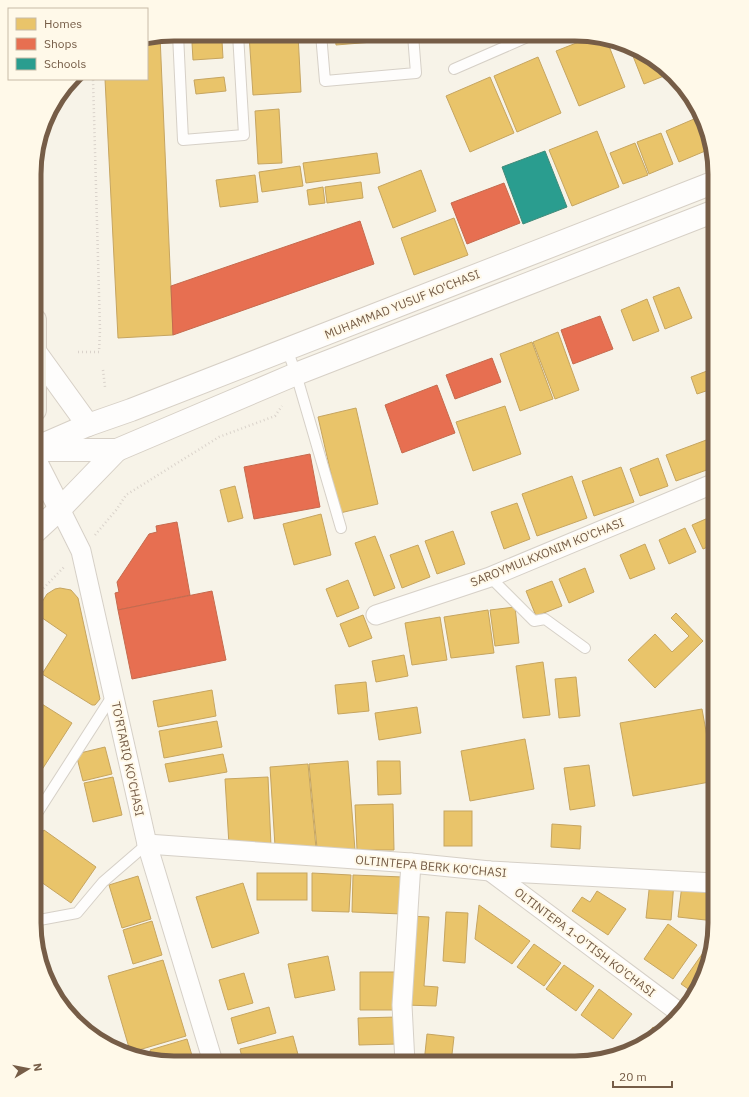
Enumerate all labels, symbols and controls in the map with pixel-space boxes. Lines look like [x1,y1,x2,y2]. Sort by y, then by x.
legend [8,8,148,80]
text: Homes [44,16,82,31]
text: Shops [44,36,77,51]
text: Schools [44,56,87,71]
street label: MUHAMMAD YUSUF KO'CHASI [322,266,482,342]
street label: SAROYMULKXONIM KO'CHASI [468,514,626,590]
street label: TO'RTARIQ KO'CHASI [109,700,148,818]
street label: OLTINTEPA BERK KO'CHASI [355,852,507,880]
street label: OLTINTEPA 1-O'TISH KO'CHASI [512,884,658,1000]
north arrow [8,1049,48,1089]
text: N [30,1062,45,1072]
scale bar [613,1063,672,1089]
text: 20 m [619,1069,647,1084]

